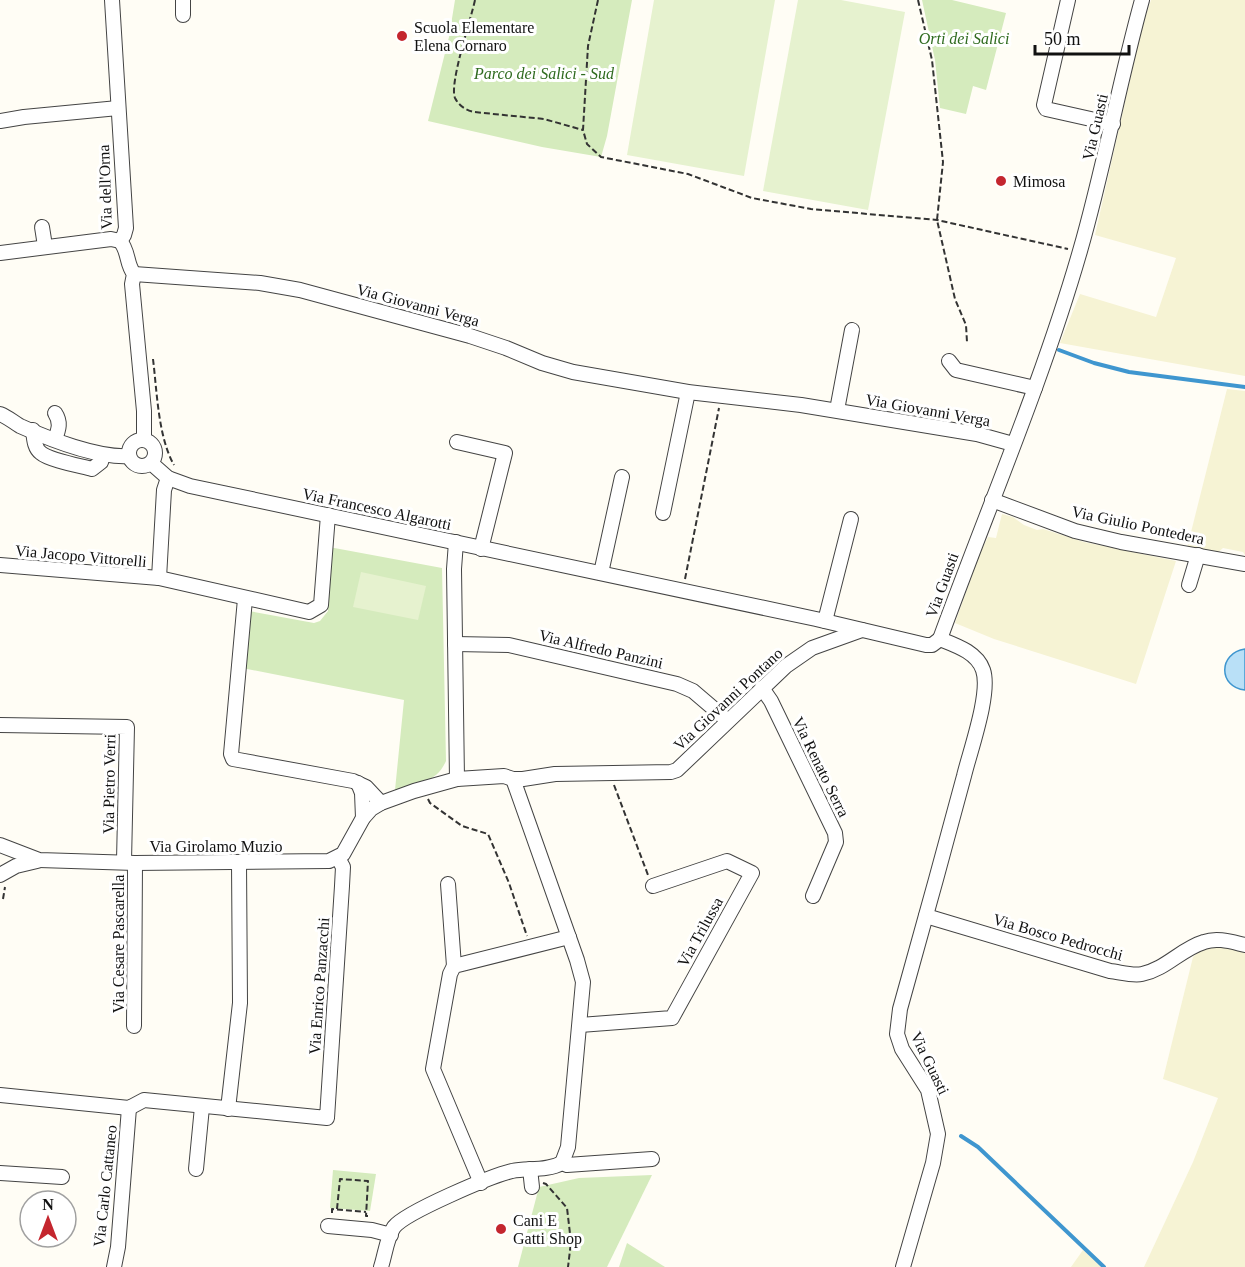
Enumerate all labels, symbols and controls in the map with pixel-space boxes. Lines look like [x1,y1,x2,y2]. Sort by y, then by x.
scale bar [1035,18,1130,56]
place label: Scuola Elementare Elena Cornaro [414,19,534,54]
marker: Scuola Elementare Elena Cornaro [395,29,409,43]
text: 50 m [1044,29,1081,49]
park label: Orti dei Salici [919,30,1009,47]
park label: Parco dei Salici - Sud [473,65,615,82]
street label: Via Guasti [1079,91,1111,162]
street label: Via dell'Orna [95,144,115,230]
place label: Mimosa [1013,173,1065,190]
marker: Mimosa [994,174,1008,188]
street label: Via Giovanni Verga [354,280,481,331]
street label: Via Giovanni Verga [864,391,992,430]
street label: Via Francesco Algarotti [301,485,454,534]
street label: Via Giulio Pontedera [1070,503,1206,547]
street label: Via Jacopo Vittorelli [14,542,148,571]
street label: Via Guasti [922,550,962,620]
street label: Via Alfredo Panzini [537,626,665,672]
street label: Via Giovanni Pontano [670,644,786,754]
street label: Via Renato Serra [789,714,853,820]
street label: Via Pietro Verri [100,733,118,834]
street label: Via Girolamo Muzio [149,838,283,855]
street label: Via Cesare Pascarella [110,875,127,1013]
street label: Via Trilussa [674,894,726,970]
street label: Via Bosco Pedrocchi [991,910,1125,964]
street label: Via Enrico Panzacchi [306,916,332,1055]
street label: Via Guasti [907,1029,953,1098]
street label: Via Carlo Cattaneo [90,1124,120,1248]
north arrow [18,1189,78,1249]
text: N [42,1196,54,1213]
place label: Cani E Gatti Shop [513,1212,582,1248]
marker: Cani E Gatti Shop [494,1222,508,1236]

